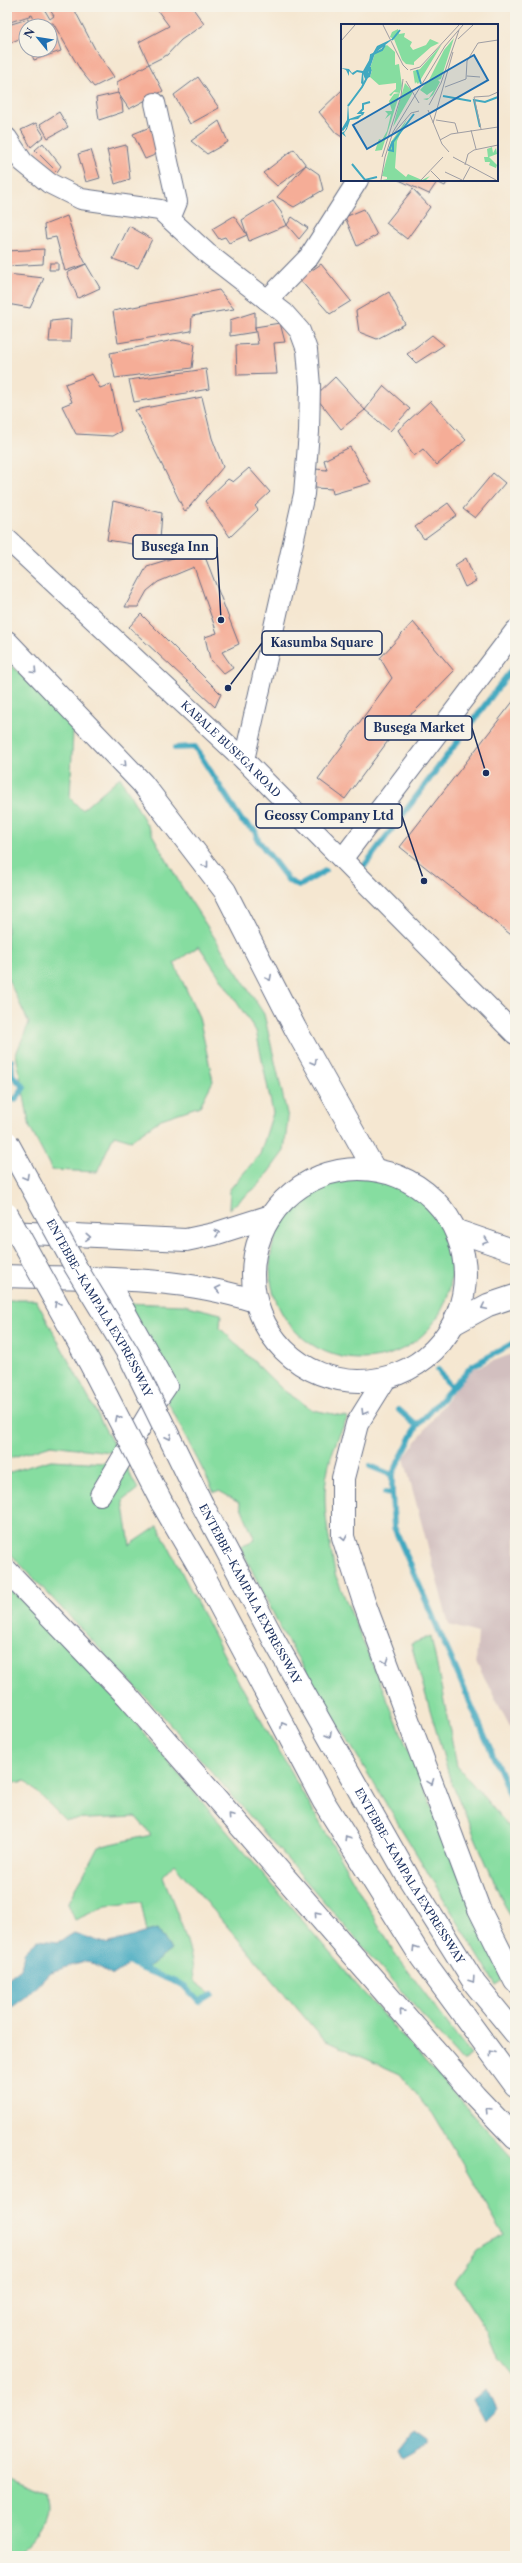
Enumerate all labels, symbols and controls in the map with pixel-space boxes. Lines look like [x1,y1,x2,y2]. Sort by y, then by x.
north arrow [18,18,58,58]
inset map [341,24,498,181]
text: N [21,25,38,41]
callout: Busega Inn [133,535,217,559]
text: Busega Inn [141,539,210,554]
callout: Kasumba Square [262,631,382,655]
text: Kasumba Square [271,635,374,650]
one-way arrow [29,666,36,673]
street label: KABALE BUSEGA ROAD [178,698,284,800]
callout: Busega Market [365,716,472,740]
text: Busega Market [373,720,465,735]
one-way arrow [119,759,127,767]
callout: Geossy Company Ltd [256,804,402,828]
text: Geossy Company Ltd [264,808,394,823]
one-way arrow [201,861,208,868]
one-way arrow [265,974,272,981]
one-way arrow [309,1057,316,1065]
one-way arrow [21,1172,28,1180]
street label: ENTEBBE–KAMPALA EXPRESSWAY [43,1216,156,1399]
one-way arrow [213,1229,220,1238]
one-way arrow [85,1232,91,1241]
one-way arrow [482,1236,489,1245]
one-way arrow [215,1286,221,1294]
one-way arrow [54,1301,61,1308]
one-way arrow [481,1302,488,1310]
one-way arrow [362,1408,369,1415]
one-way arrow [115,1415,123,1422]
one-way arrow [165,1433,172,1441]
street label: ENTEBBE–KAMPALA EXPRESSWAY [196,1501,305,1687]
one-way arrow [339,1534,348,1541]
one-way arrow [382,1657,390,1664]
one-way arrow [280,1722,287,1729]
one-way arrow [324,1731,331,1738]
one-way arrow [427,1779,435,1786]
street label: ENTEBBE–KAMPALA EXPRESSWAY [352,1785,468,1967]
one-way arrow [229,1813,236,1821]
one-way arrow [344,1835,351,1842]
one-way arrow [314,1911,322,1919]
one-way arrow [412,1945,420,1952]
one-way arrow [467,1976,475,1983]
one-way arrow [400,2010,407,2017]
one-way arrow [490,2051,497,2058]
one-way arrow [485,2107,493,2115]

